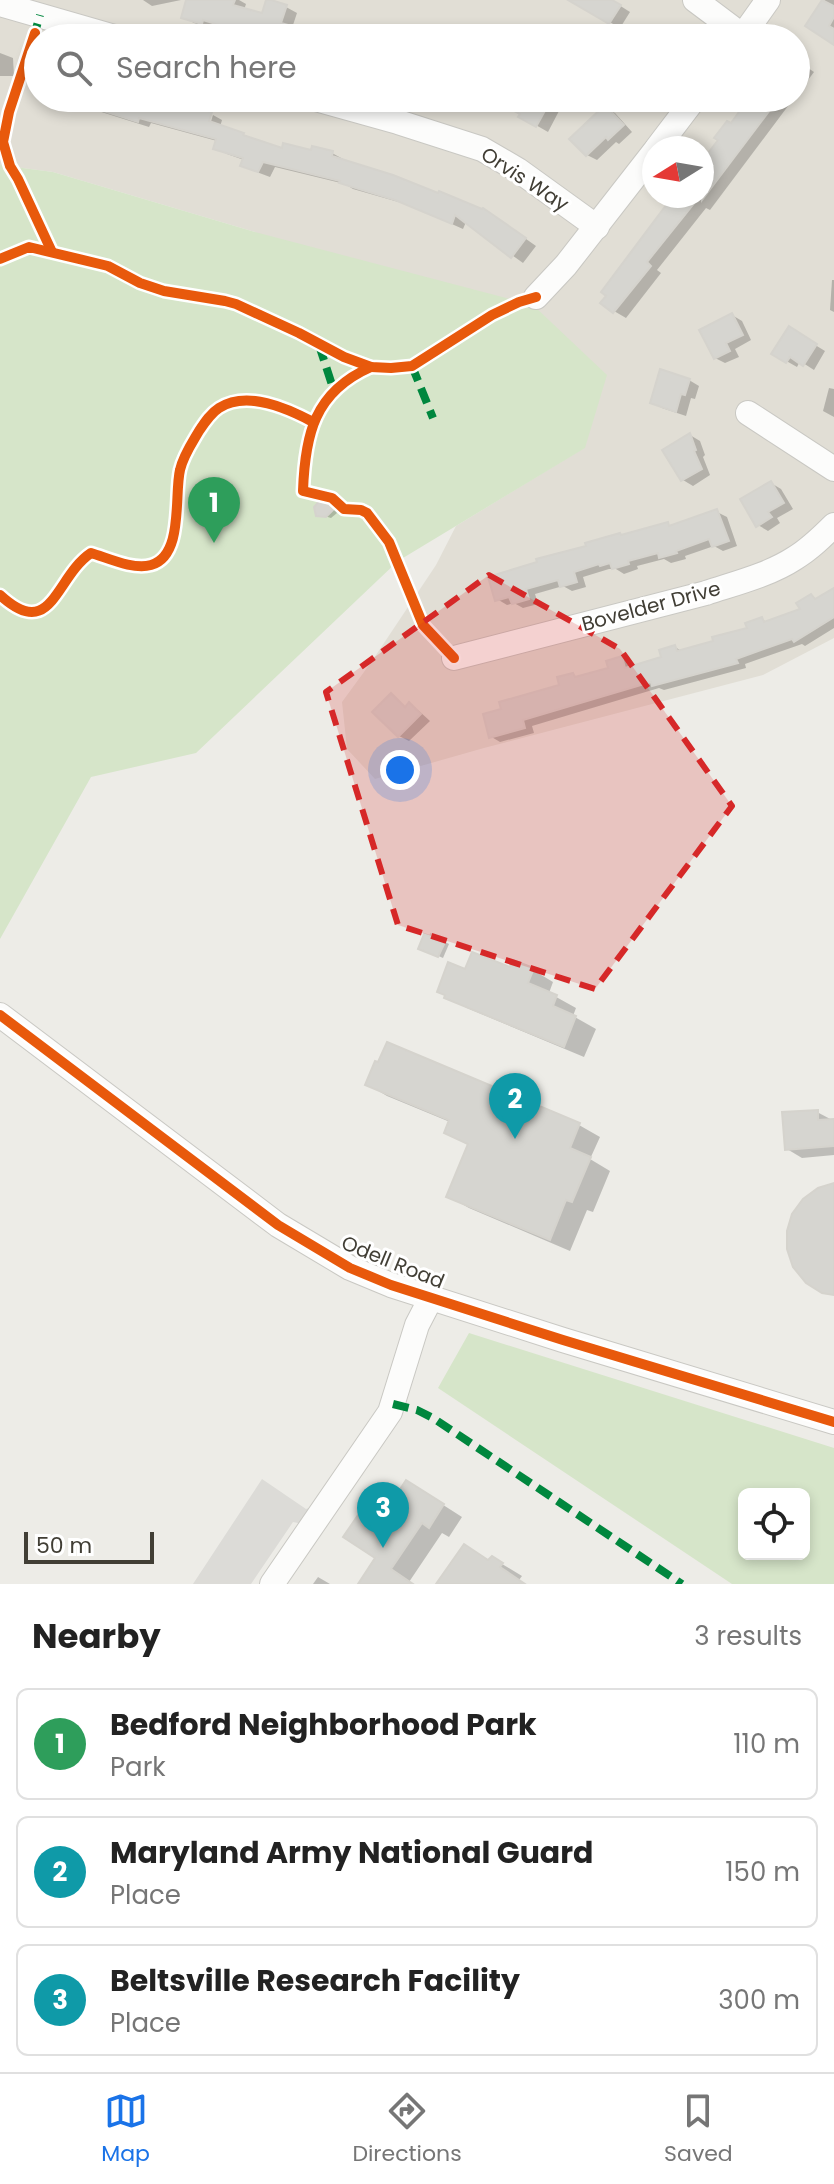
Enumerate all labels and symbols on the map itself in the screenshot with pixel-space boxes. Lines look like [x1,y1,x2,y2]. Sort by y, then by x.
north arrow [642,136,714,208]
street label: Orvis Way [476,140,574,218]
pin: 1 [188,477,240,543]
street label: Bovelder Drive [579,574,723,638]
your location [380,750,420,790]
pin: 2 [489,1073,541,1139]
street label: Odell Road [337,1229,449,1295]
pin: 3 [357,1482,409,1548]
scale bar [24,1528,154,1564]

